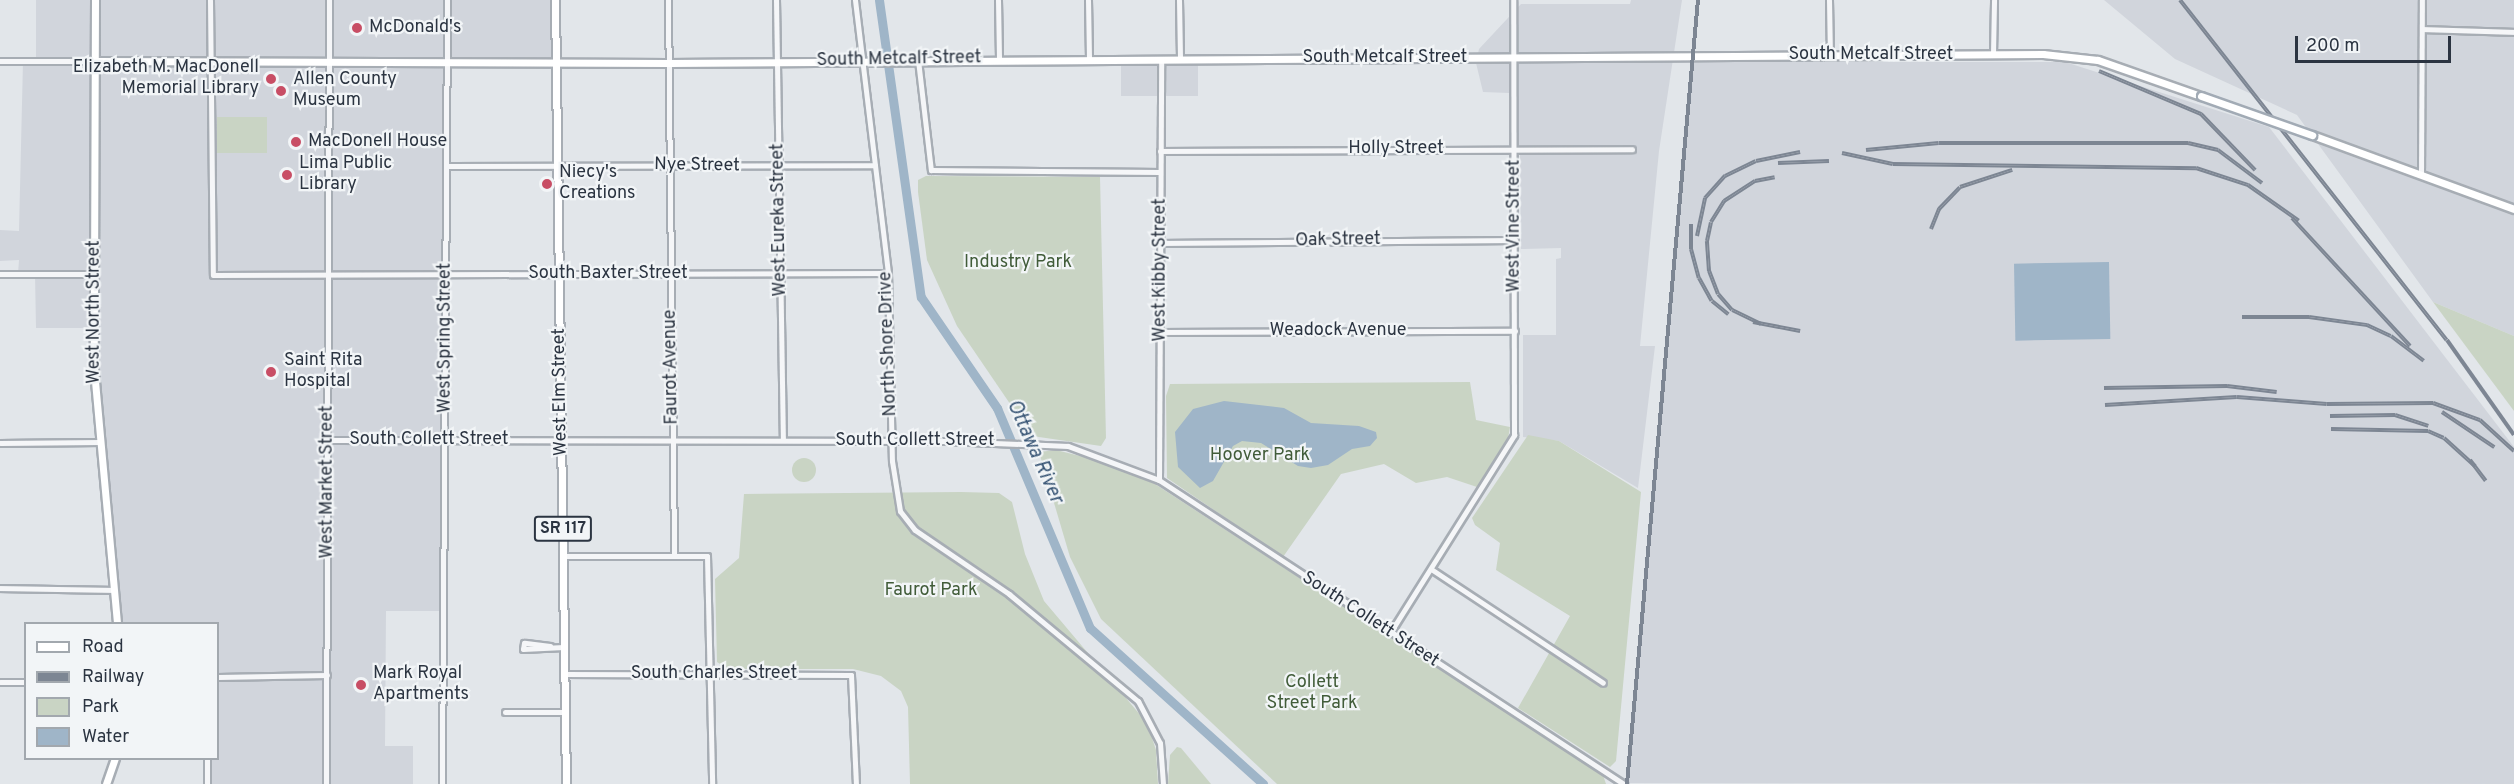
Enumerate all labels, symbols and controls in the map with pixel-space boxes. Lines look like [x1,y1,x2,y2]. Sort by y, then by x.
place label: McDonald's [369,17,461,39]
marker: McDonald's [350,21,364,35]
scale bar [2298,24,2454,62]
text: 200 m [2306,35,2359,58]
street label: South Metcalf Street [1789,44,1953,66]
street label: South Metcalf Street [1303,47,1467,69]
street label: South Metcalf Street [816,48,982,72]
place label: Elizabeth M. MacDonell Memorial Library [73,58,259,100]
place label: Allen County Museum [293,70,397,112]
marker: Elizabeth M. MacDonell Memorial Library [264,72,278,86]
marker: Allen County Museum [274,84,288,98]
place label: MacDonell House [308,131,447,153]
marker: MacDonell House [289,135,303,149]
street label: Holly Street [1348,138,1444,160]
street label: West Eureka Street [768,143,792,297]
place label: Lima Public Library [299,154,392,196]
street label: Nye Street [654,154,740,178]
street label: West Vine Street [1504,159,1526,293]
place label: Niecy's Creations [559,163,636,206]
marker: Lima Public Library [280,168,294,182]
marker: Niecy's Creations [540,177,554,191]
street label: West Kibby Street [1150,198,1172,342]
street label: Oak Street [1295,229,1381,253]
street label: West North Street [84,240,106,384]
park label: Industry Park [964,252,1072,274]
street label: West Spring Street [435,263,457,413]
street label: South Baxter Street [528,263,688,285]
street label: North Shore Drive [876,271,902,417]
street label: Faurot Avenue [660,309,684,425]
street label: Weadock Avenue [1269,320,1407,342]
street label: West Elm Street [549,328,573,456]
place label: Saint Rita Hospital [284,351,362,394]
marker: Saint Rita Hospital [262,363,280,381]
water label: Ottawa River [1000,396,1068,508]
street label: West Market Street [317,405,339,559]
street label: South Collett Street [349,429,509,451]
street label: South Collett Street [835,430,995,452]
park label: Hoover Park [1210,445,1310,467]
road number: SR 117 [533,516,593,542]
street label: South Collett Street [1297,568,1443,672]
park label: Faurot Park [884,580,978,602]
legend [24,622,219,760]
text: Road [82,636,124,659]
street label: South Charles Street [631,663,797,685]
place label: Mark Royal Apartments [373,664,469,706]
text: Railway [82,666,144,689]
park label: Collett Street Park [1267,673,1357,716]
marker: Mark Royal Apartments [354,678,368,692]
text: Park [82,696,119,719]
text: Water [82,726,129,749]

